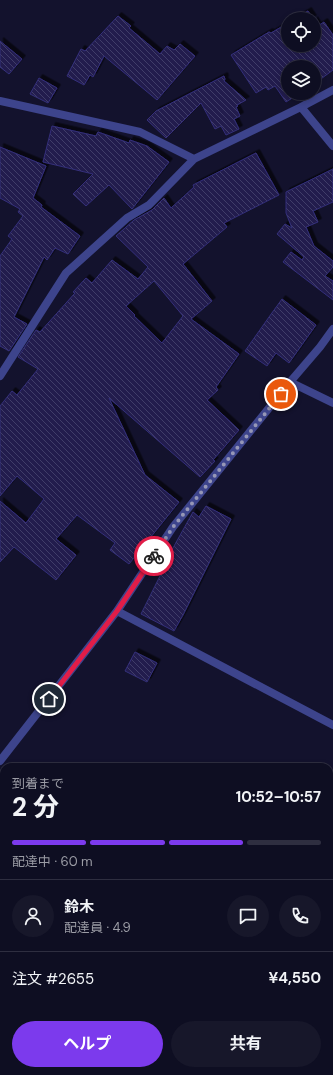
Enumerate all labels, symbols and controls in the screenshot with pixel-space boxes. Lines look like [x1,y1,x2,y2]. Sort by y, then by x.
map controls [281,12,321,100]
button: locate [281,12,321,52]
button: layers [281,60,321,100]
pin [264,377,298,411]
icon: bag [270,383,292,405]
courier [134,536,174,576]
icon: bike [143,545,165,567]
pin [32,682,66,716]
icon: home [38,688,60,710]
text: 到着まで [12,775,64,792]
text: 10:52–10:57 [236,787,321,807]
text: 2 分 [12,790,59,824]
text: 配達中 · 60 m [12,853,93,870]
button: person [12,895,54,937]
button: chat [227,895,269,937]
button: phone [279,895,321,937]
text: 鈴木 [64,897,94,917]
text: 配達員 · 4.9 [64,919,131,936]
text: ¥4,550 [269,968,321,988]
text: 注文 #2655 [12,969,94,989]
button: ヘルプ [12,1021,163,1067]
button: 共有 [171,1021,321,1067]

